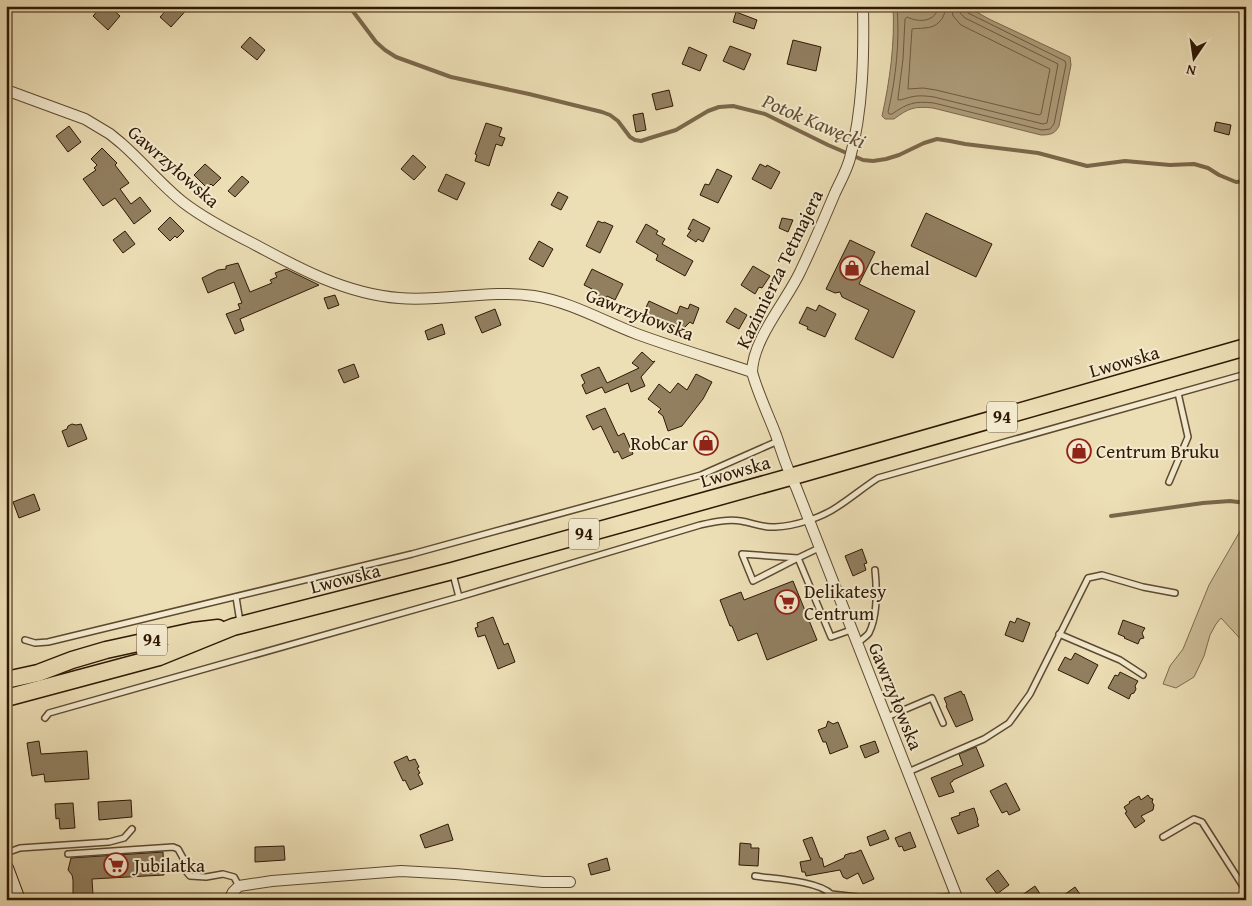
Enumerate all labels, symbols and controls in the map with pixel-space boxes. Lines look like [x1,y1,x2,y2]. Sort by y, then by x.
north arrow [1170,32,1220,82]
text: N [1184,60,1198,81]
water label: Potok Kawęcki [757,85,870,155]
street label: Gawrzyłowska [122,118,226,214]
street label: Kazimierza Tetmajera [728,185,830,353]
place label: Chemal [870,254,930,282]
shop icon: Chemal [839,255,865,281]
street label: Gawrzyłowska [582,281,698,347]
street label: Lwowska [1086,338,1162,384]
road number: 94 [987,402,1017,432]
place label: RobCar [630,429,688,457]
shop icon: RobCar [693,430,719,456]
place label: Centrum Bruku [1096,437,1220,465]
shop icon: Centrum Bruku [1066,438,1092,464]
street label: Lwowska [697,448,773,494]
road number: 94 [569,518,599,550]
street label: Lwowska [307,556,383,600]
place label: Delikatesy Centrum [804,577,887,627]
supermarket icon: Delikatesy Centrum [774,589,800,615]
road number: 94 [137,624,167,656]
street label: Gawrzyłowska [862,638,930,754]
place label: Jubilatka [132,851,205,879]
supermarket icon: Jubilatka [103,852,129,878]

